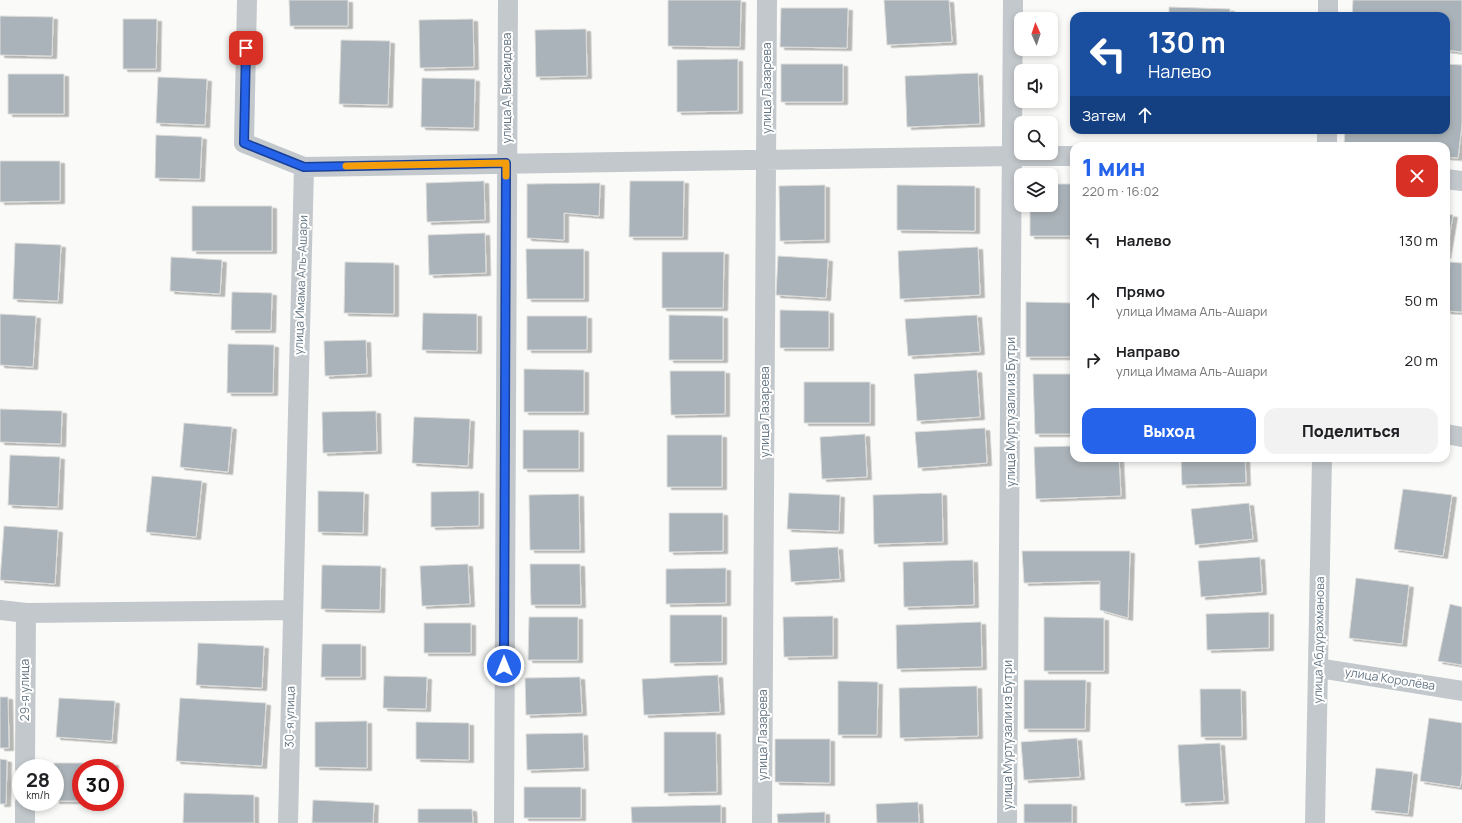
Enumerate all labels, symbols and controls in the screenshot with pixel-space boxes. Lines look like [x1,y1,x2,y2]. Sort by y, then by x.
north arrow [1014,12,1058,56]
map controls [1014,12,1058,212]
text: 130 m [1148,23,1226,61]
icon: left [1082,28,1134,80]
pin [229,31,263,65]
street label: улица А. Висаидова [498,33,515,144]
icon: arrive [235,37,257,59]
street label: улица Лазарева [758,42,775,134]
text: Налево [1148,59,1212,83]
button: sound [1014,64,1058,108]
icon: ahead [1134,104,1156,126]
text: Затем [1082,105,1126,126]
button: search [1014,116,1058,160]
text: 1 мин [1082,150,1145,183]
button: close [1396,155,1438,197]
button: layers [1014,168,1058,212]
text: 220 m · 16:02 [1082,182,1159,200]
street label: улица Имама Аль-Ашари [290,215,311,355]
icon: left [1082,229,1104,251]
text: Налево [1116,230,1171,251]
text: 130 m [1399,230,1438,251]
text: Прямо [1116,281,1165,302]
icon: ahead [1082,289,1104,311]
text: 50 m [1404,290,1438,311]
text: улица Имама Аль-Ашари [1116,302,1268,320]
street label: улица Муртузали из Бутри [1002,337,1019,487]
text: Направо [1116,341,1180,362]
icon: right [1082,349,1104,371]
text: 20 m [1405,350,1438,371]
text: улица Имама Аль-Ашари [1116,362,1268,380]
street label: улица Лазарева [756,366,773,458]
button: Выход [1082,408,1256,454]
button: Поделиться [1264,408,1438,454]
street label: улица Абдурахманова [1309,576,1328,704]
position arrow [483,645,525,687]
street label: 29-я улица [16,659,33,721]
street label: улица Муртузали из Бутри [999,660,1016,810]
street label: улица Королёва [1344,663,1436,694]
street label: 30-я улица [280,686,299,748]
street label: улица Лазарева [754,689,771,781]
speed limit sign: 30 [72,759,124,811]
text: 28 [26,766,50,793]
text: km/h [26,788,50,802]

